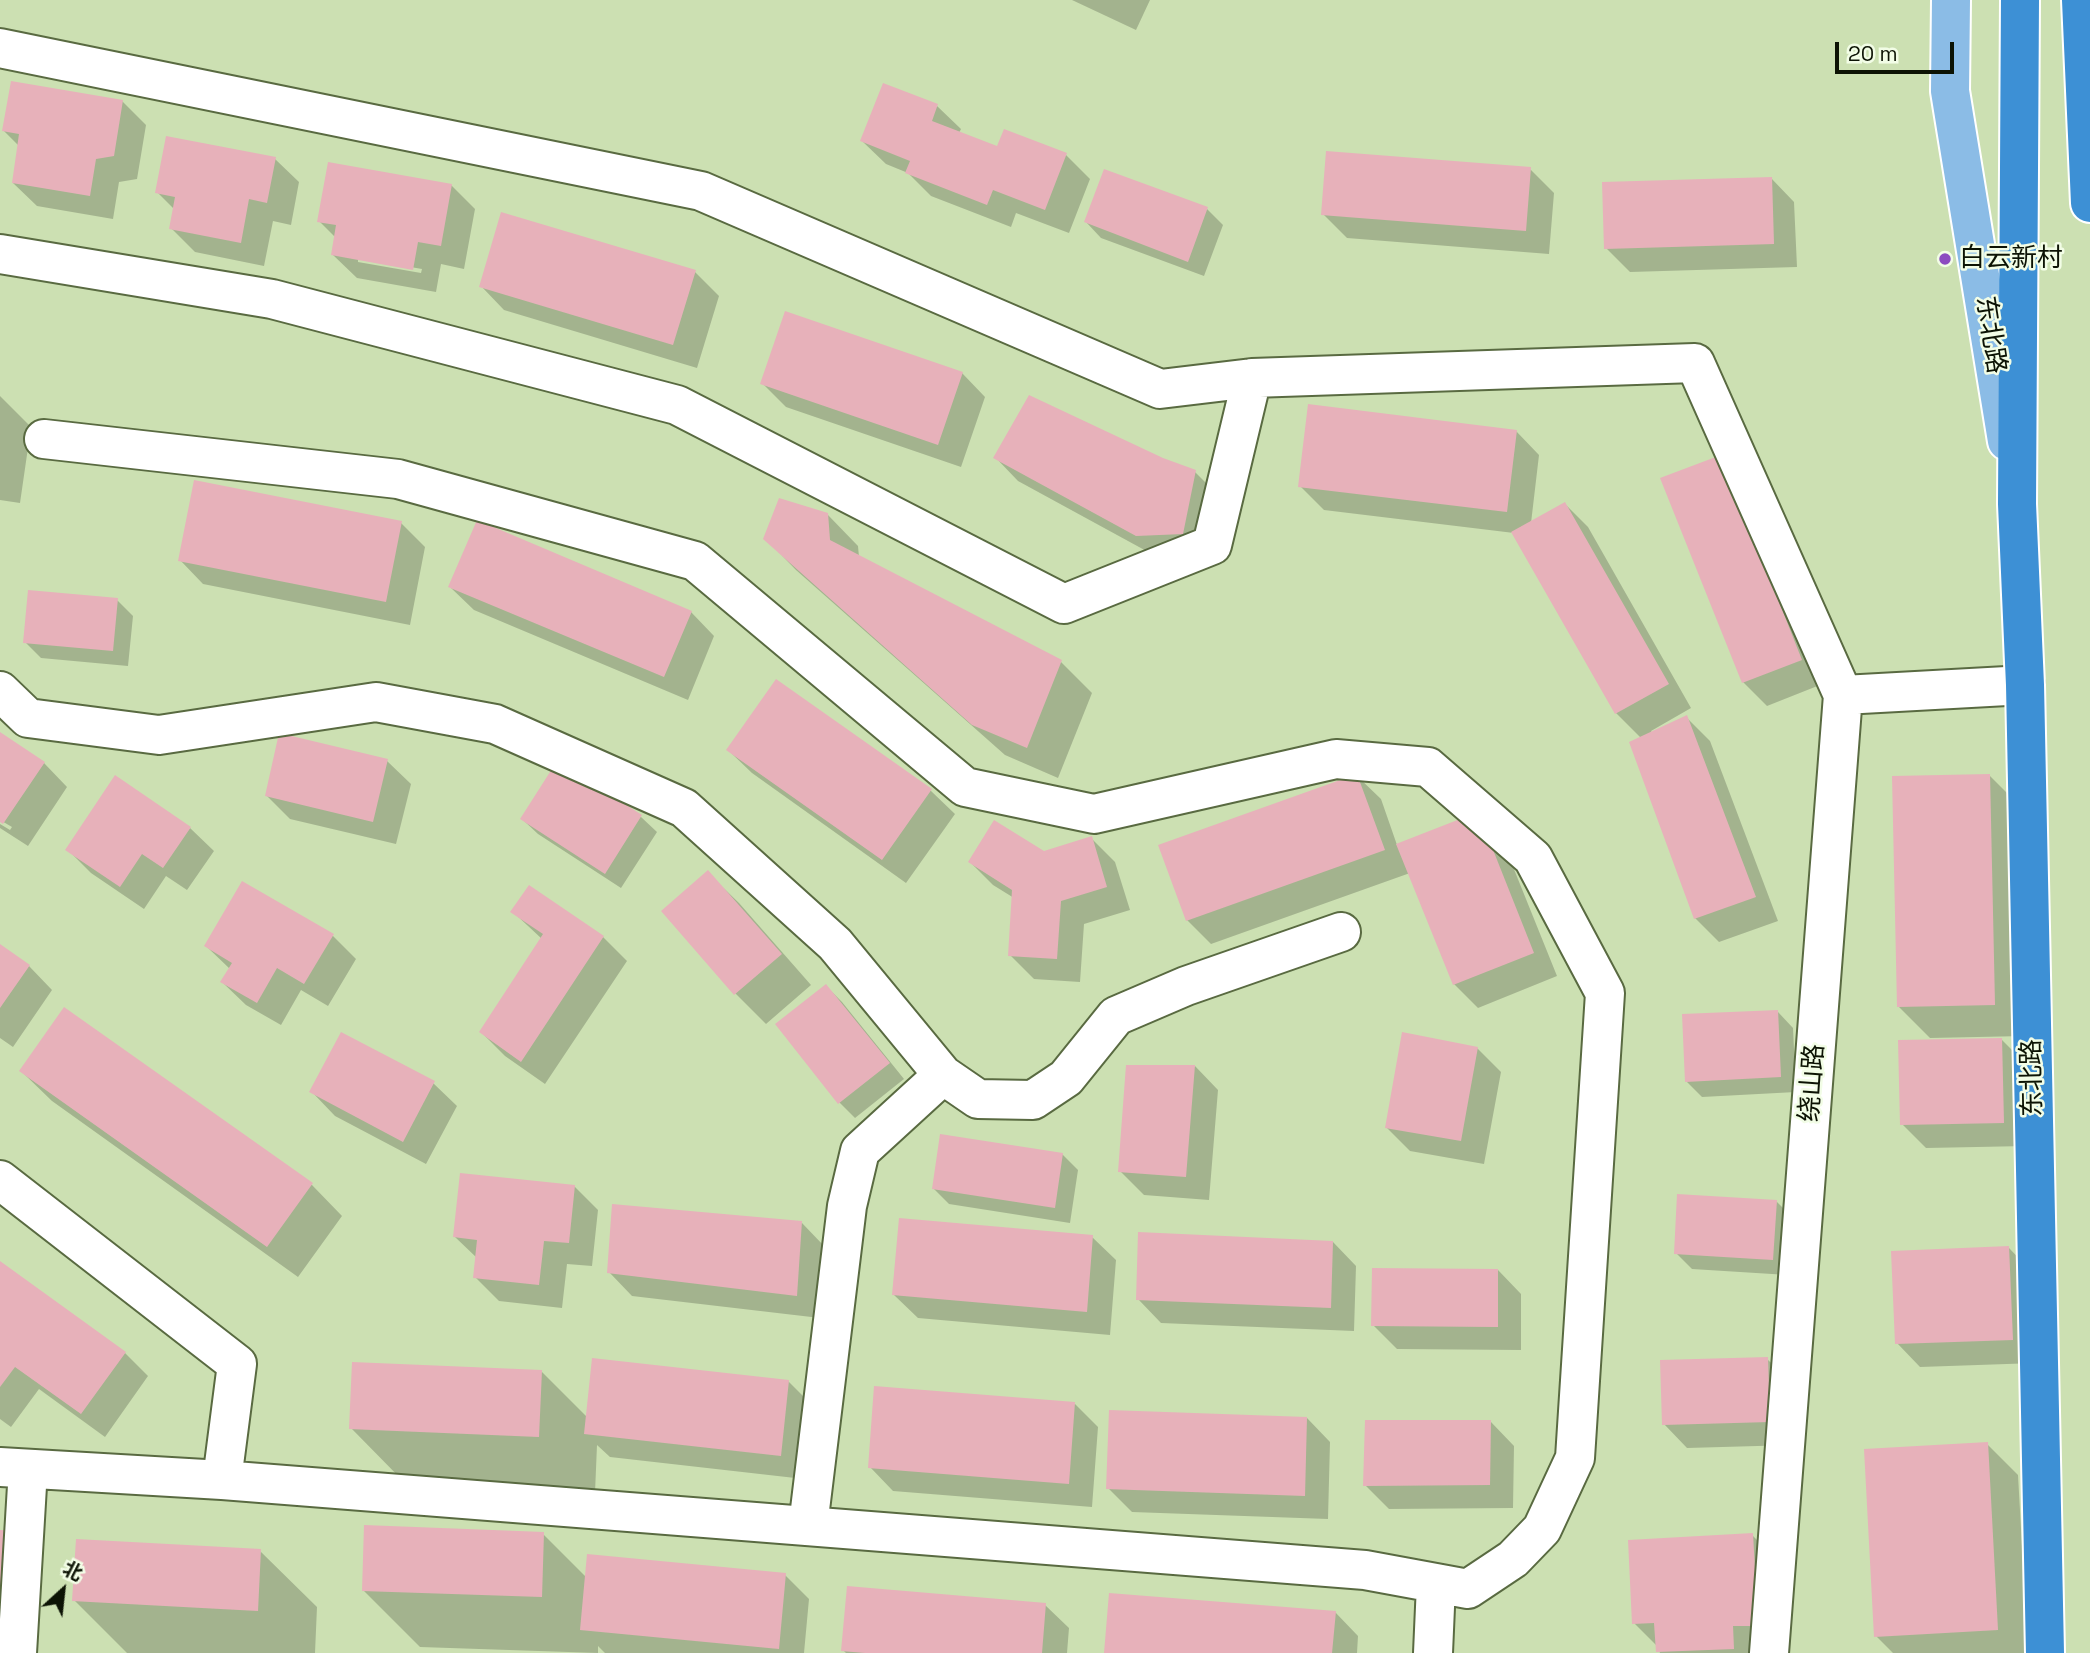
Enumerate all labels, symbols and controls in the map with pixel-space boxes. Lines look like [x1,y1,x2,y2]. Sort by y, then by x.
scale bar [1838,28,1957,72]
text: 20 m [1848,40,1898,67]
place label: 白云新村 [1959,243,2063,275]
marker: 白云新村 [1937,251,1953,267]
street label: 东北路 [1968,294,2012,376]
street label: 东北路 [2017,1039,2049,1117]
street label: 绕山路 [1795,1043,1831,1123]
north arrow [28,1555,98,1625]
text: 北 [59,1555,87,1586]

